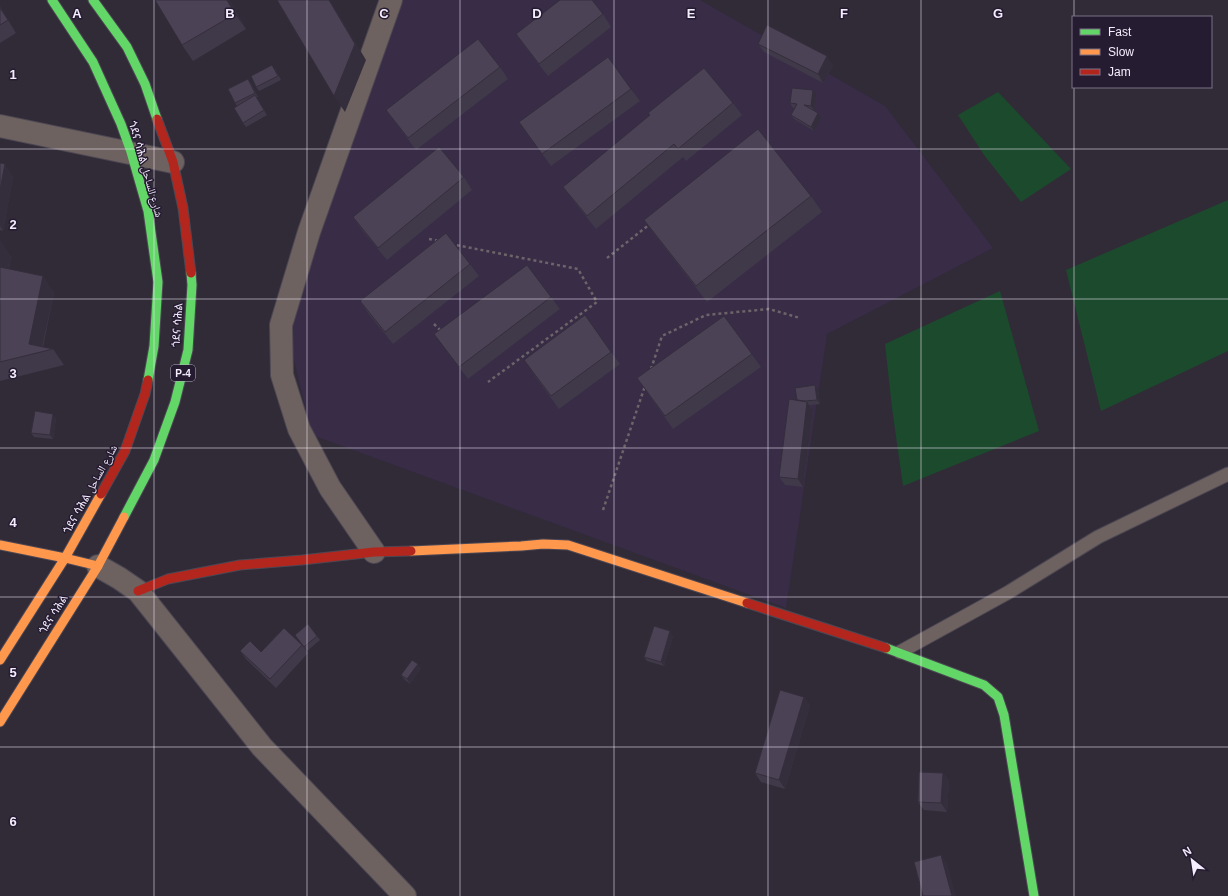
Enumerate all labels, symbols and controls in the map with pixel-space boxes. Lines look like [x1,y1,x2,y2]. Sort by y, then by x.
text: A [72,6,82,21]
text: B [225,6,235,21]
text: C [379,6,389,21]
text: D [532,6,542,21]
text: E [687,6,696,21]
text: F [840,6,848,21]
text: G [993,6,1003,21]
legend [1072,16,1212,88]
text: Fast [1108,25,1132,39]
text: Slow [1108,45,1134,59]
text: Jam [1108,65,1131,79]
text: 1 [9,67,17,82]
street label: ጎደና ሳሕል شارع الساحل [126,119,165,219]
text: 2 [9,217,17,232]
street label: ጎደና ሳሕል [169,302,185,347]
road number: P-4 [171,365,195,381]
text: 3 [9,366,17,381]
street label: ጎደና ሳሕል شارع الساحل [61,443,120,536]
text: 4 [9,515,17,530]
street label: ጎደና ሳሕል [36,592,70,636]
text: 5 [9,665,17,680]
text: 6 [9,814,17,829]
north arrow [1172,840,1212,880]
text: N [1181,844,1193,859]

